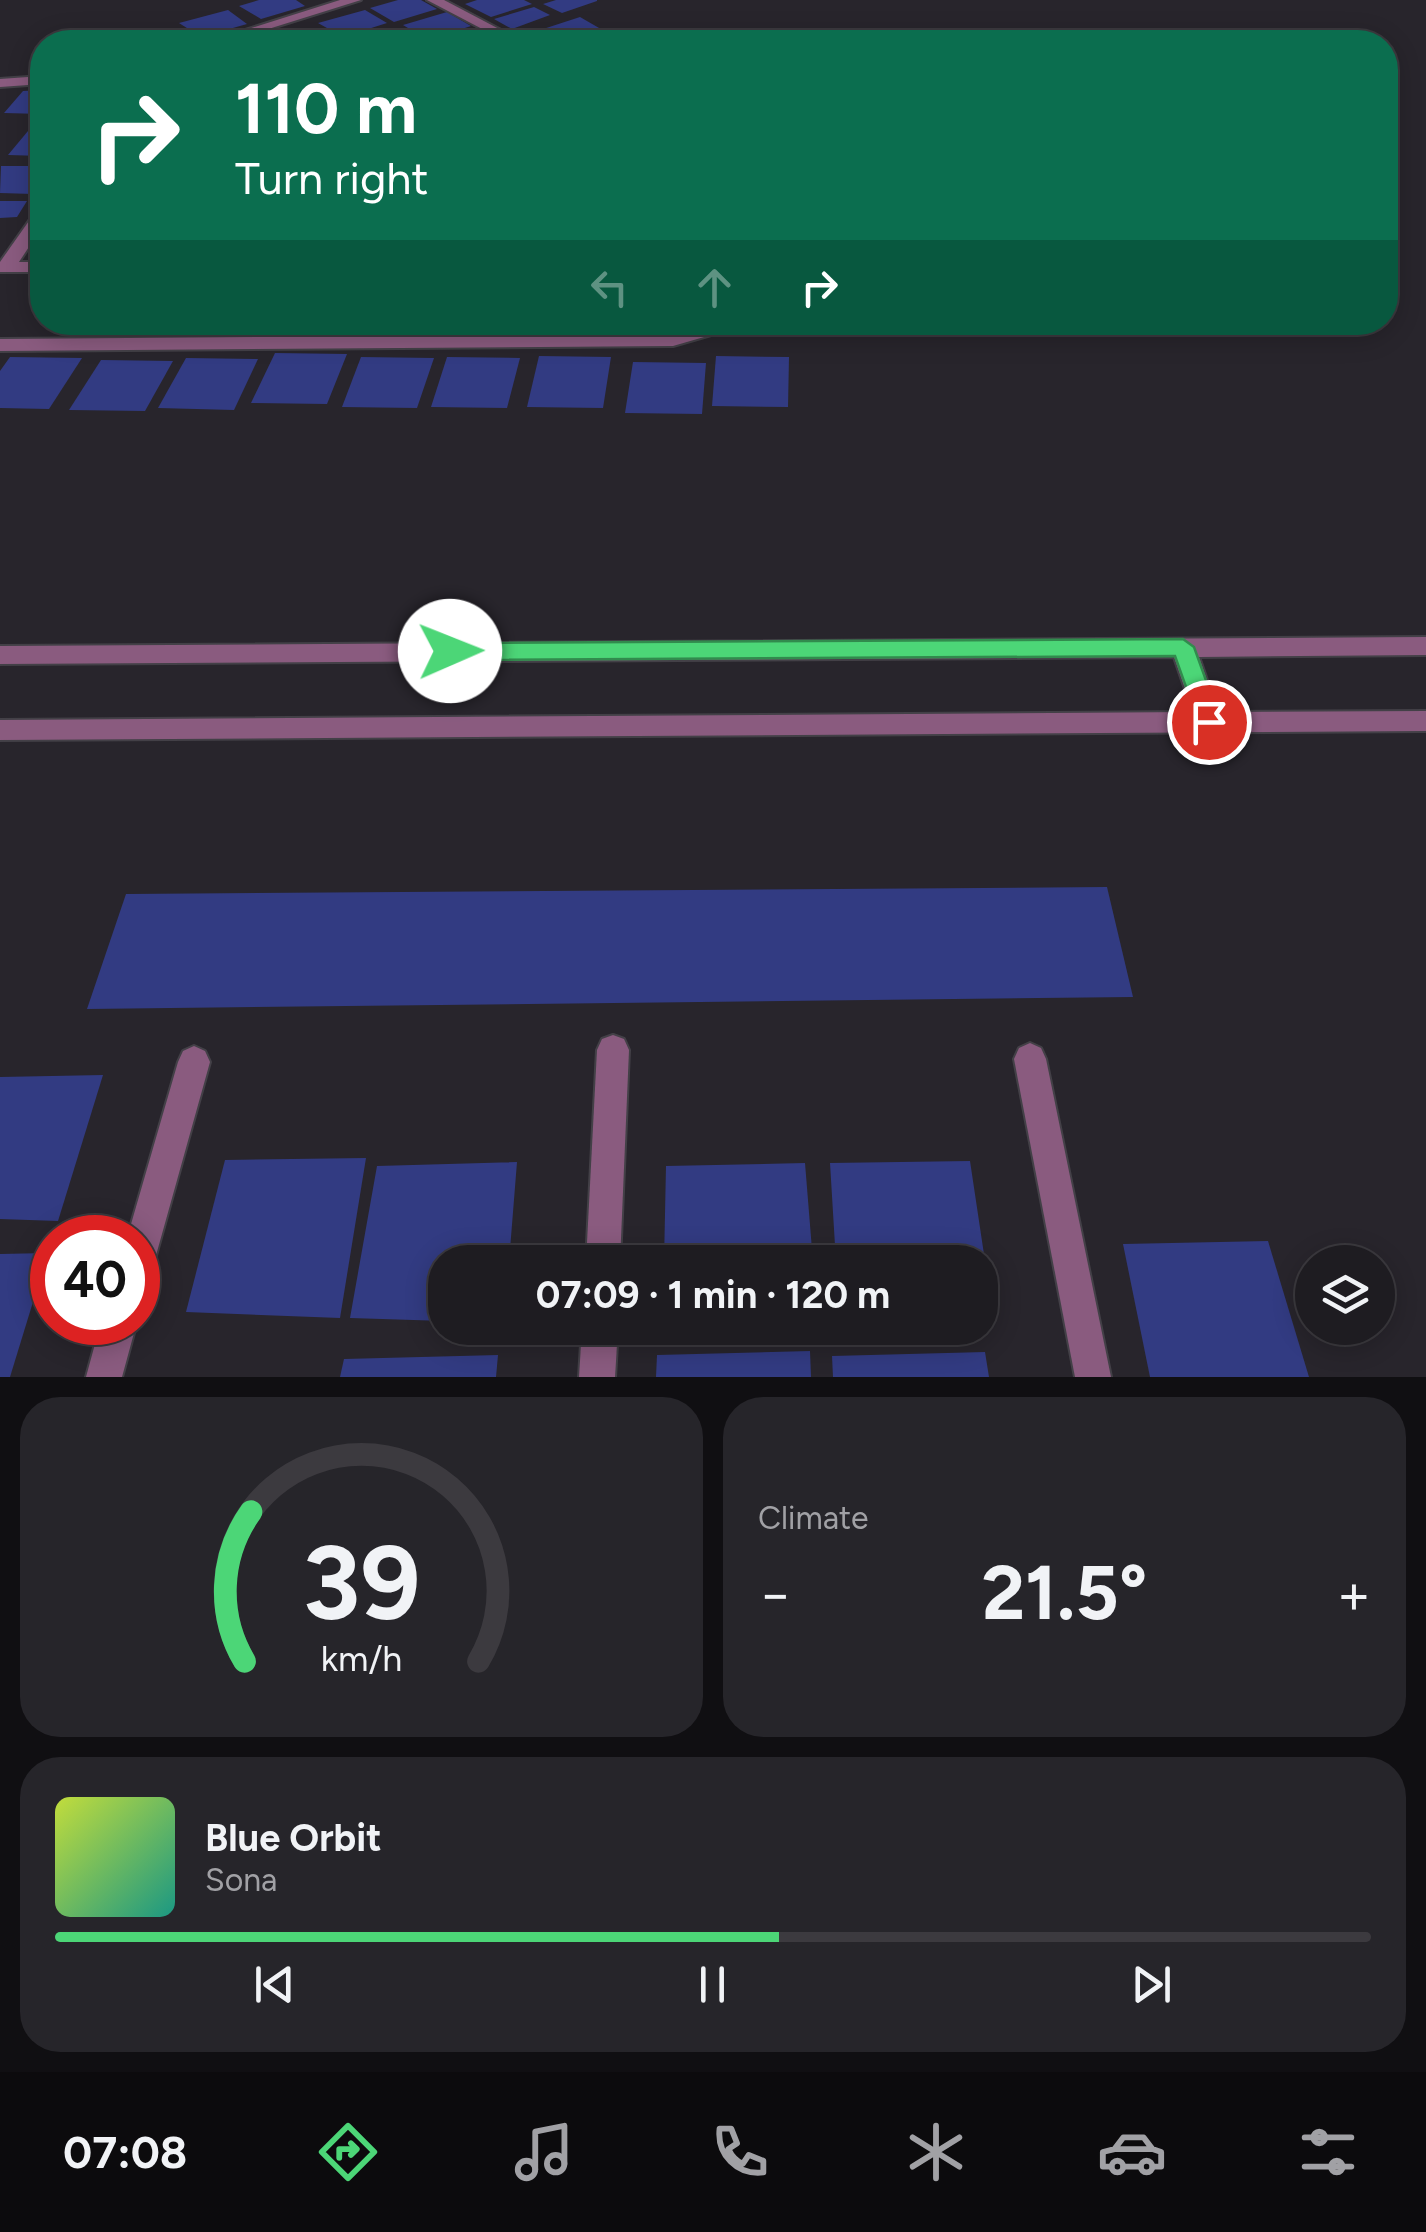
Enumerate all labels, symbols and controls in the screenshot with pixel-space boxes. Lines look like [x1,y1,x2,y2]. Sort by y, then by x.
text: 110 m [235,66,417,151]
icon: right [70,70,200,200]
text: Turn right [235,151,428,205]
icon: left [582,260,637,315]
icon: ahead [687,260,742,315]
icon: right [792,260,847,315]
position arrow [398,599,502,703]
pin [1167,680,1252,765]
icon: arrive [1182,695,1237,750]
speed limit sign: 40 [30,1215,160,1345]
map controls [1295,1245,1395,1345]
button: layers [1295,1245,1395,1345]
text: 07:09 · 1 min · 120 m [536,1272,890,1318]
text: Climate [758,1499,869,1537]
text: 39 [302,1520,421,1645]
text: 21.5° [982,1548,1147,1638]
text: − [758,1561,792,1627]
text: + [1337,1561,1371,1627]
text: km/h [321,1637,402,1680]
text: Blue Orbit [205,1815,381,1861]
text: Sona [205,1861,277,1899]
icon: previous [247,1957,302,2012]
icon: pause [685,1957,740,2012]
icon: next [1124,1957,1179,2012]
icon: directions [313,2117,383,2187]
icon: music [509,2117,579,2187]
icon: phone [705,2117,775,2187]
icon: climate [901,2117,971,2187]
icon: car [1097,2117,1167,2187]
icon: filters [1293,2117,1363,2187]
text: 07:08 [63,2125,187,2179]

